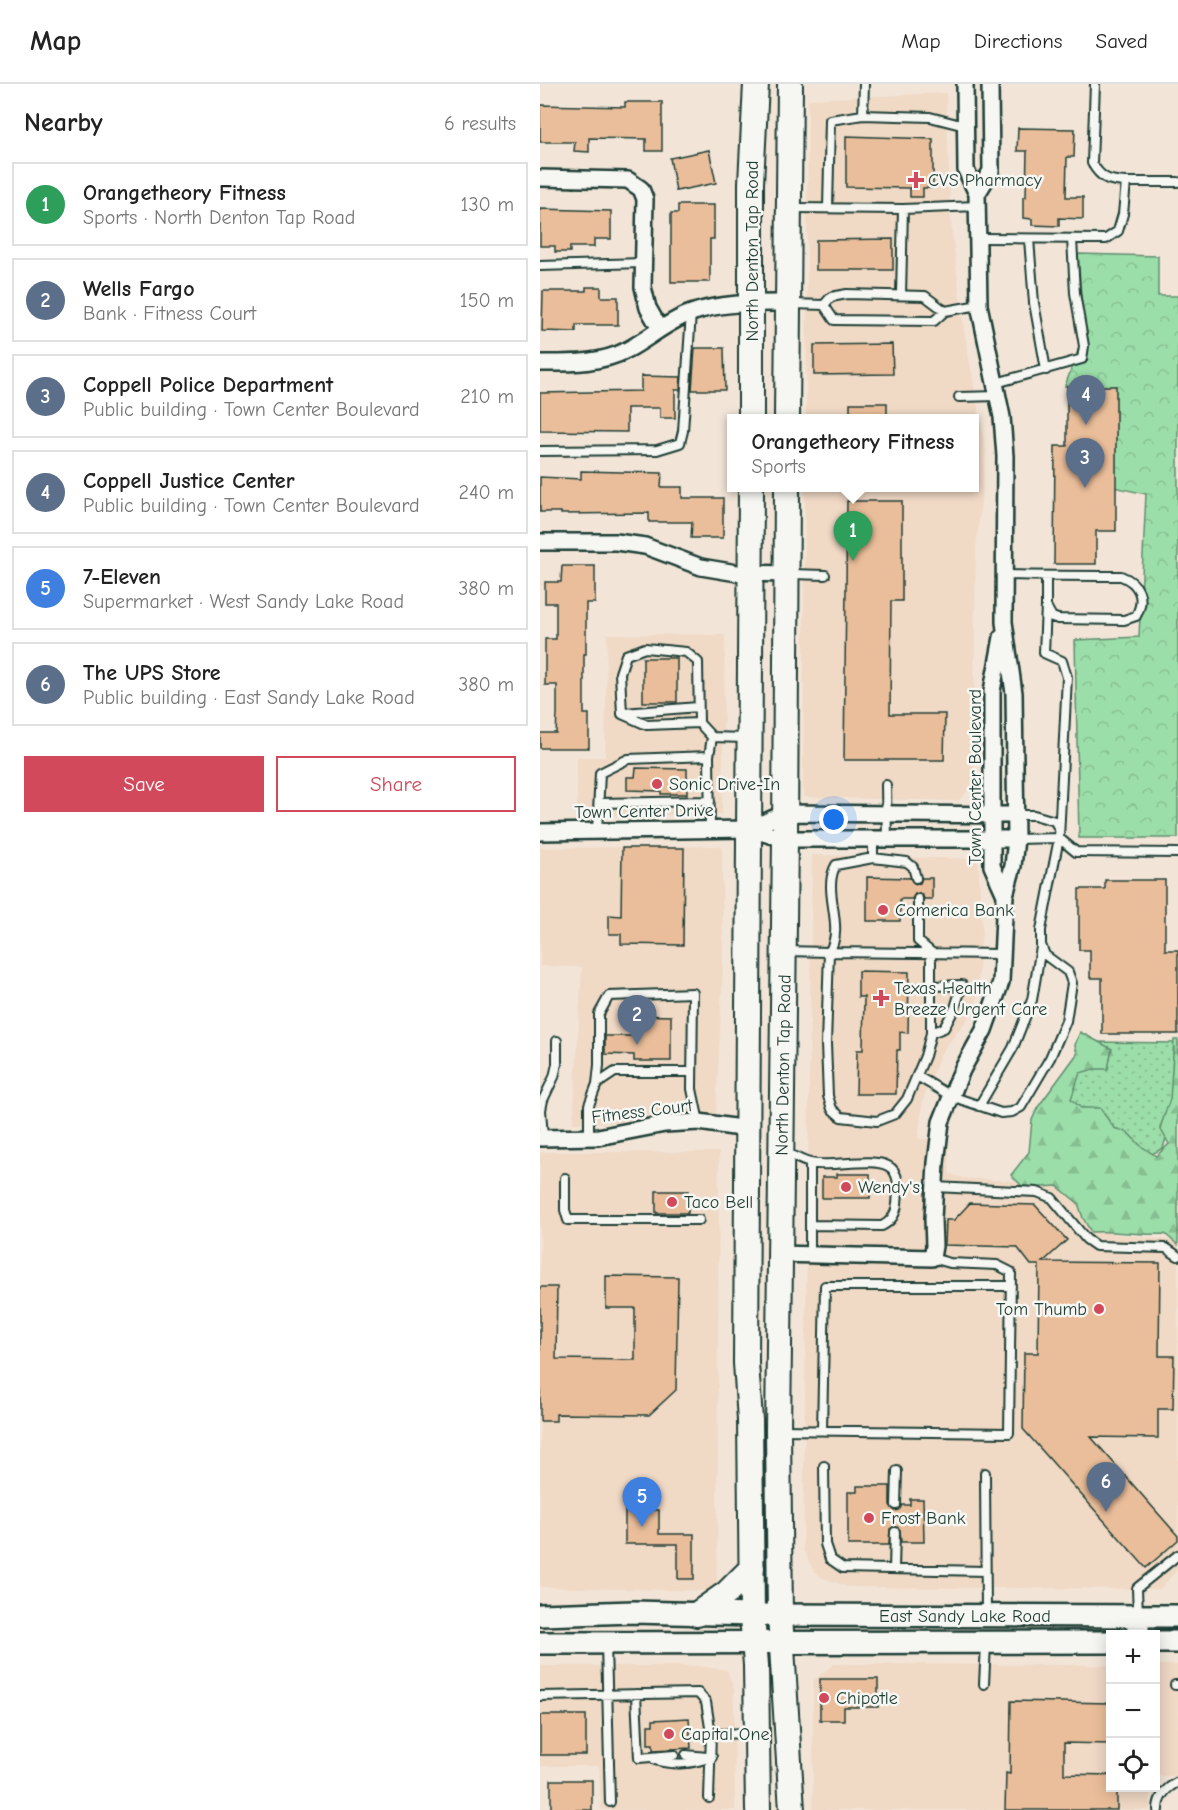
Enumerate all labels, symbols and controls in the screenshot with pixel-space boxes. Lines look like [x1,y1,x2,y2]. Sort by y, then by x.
text: Map [30,25,81,57]
text: Map [901,29,941,53]
text: Directions [974,29,1063,53]
text: Saved [1096,29,1148,53]
text: Nearby [24,108,103,138]
text: 6 results [444,112,516,135]
street label: North Denton Tap Road [742,160,763,342]
place label: CVS Pharmacy [928,170,1043,191]
marker: CVS Pharmacy [909,173,923,187]
text: Orangetheory Fitness [83,180,286,206]
text: 1 [42,193,49,216]
text: 130 m [461,193,514,216]
text: Sports · North Denton Tap Road [83,206,355,229]
text: Wells Fargo [83,276,195,302]
text: 2 [41,289,50,312]
text: 150 m [460,289,514,312]
text: Bank · Fitness Court [83,302,256,325]
text: Coppell Police Department [83,372,333,398]
pin: 4 [1066,376,1106,425]
text: 3 [41,385,50,408]
text: 210 m [460,385,514,408]
text: Public building · Town Center Boulevard [83,398,420,421]
popup [727,414,979,492]
text: Orangetheory Fitness [752,429,954,455]
pin: 3 [1066,438,1104,488]
text: Sports [752,455,806,478]
text: Coppell Justice Center [83,468,295,494]
text: 4 [41,481,50,504]
text: 240 m [459,481,514,504]
text: Public building · Town Center Boulevard [83,494,420,517]
pin: 1 [834,512,872,561]
text: 7-Eleven [83,564,161,590]
text: 5 [40,577,51,600]
text: 380 m [458,577,514,600]
text: Supermarket · West Sandy Lake Road [83,590,404,613]
text: The UPS Store [83,660,221,686]
text: 6 [40,673,51,696]
text: 380 m [458,673,514,696]
text: Public building · East Sandy Lake Road [83,686,415,709]
street label: Town Center Boulevard [965,689,986,865]
button: Save [24,756,264,812]
button: Share [276,756,516,812]
place label: Sonic Drive-In [669,774,780,795]
marker: Sonic Drive-In [650,777,664,791]
street label: Town Center Drive [574,800,714,823]
your location [819,805,848,834]
place label: Comerica Bank [895,900,1014,921]
marker: Comerica Bank [876,903,890,917]
street label: North Denton Tap Road [771,974,796,1156]
place label: Texas Health Breeze Urgent Care [894,978,1047,1020]
marker: Texas Health Breeze Urgent Care [872,989,890,1007]
pin: 2 [618,996,656,1045]
street label: Fitness Court [590,1095,695,1128]
place label: Wendy's [858,1177,920,1198]
marker: Wendy's [839,1180,853,1194]
place label: Taco Bell [684,1192,753,1213]
marker: Taco Bell [665,1195,679,1209]
place label: Tom Thumb [996,1299,1087,1320]
marker: Tom Thumb [1092,1302,1106,1316]
pin: 6 [1086,1462,1126,1512]
pin: 5 [622,1478,662,1527]
place label: Frost Bank [881,1508,966,1529]
marker: Frost Bank [862,1511,876,1525]
street label: East Sandy Lake Road [879,1606,1051,1627]
map controls [1106,1630,1160,1792]
button: + [1106,1630,1160,1684]
button: − [1106,1684,1160,1738]
place label: Chipotle [836,1688,898,1709]
marker: Chipotle [817,1691,831,1705]
place label: Capital One [681,1724,769,1745]
marker: Capital One [662,1727,676,1741]
button: locate [1106,1738,1160,1792]

